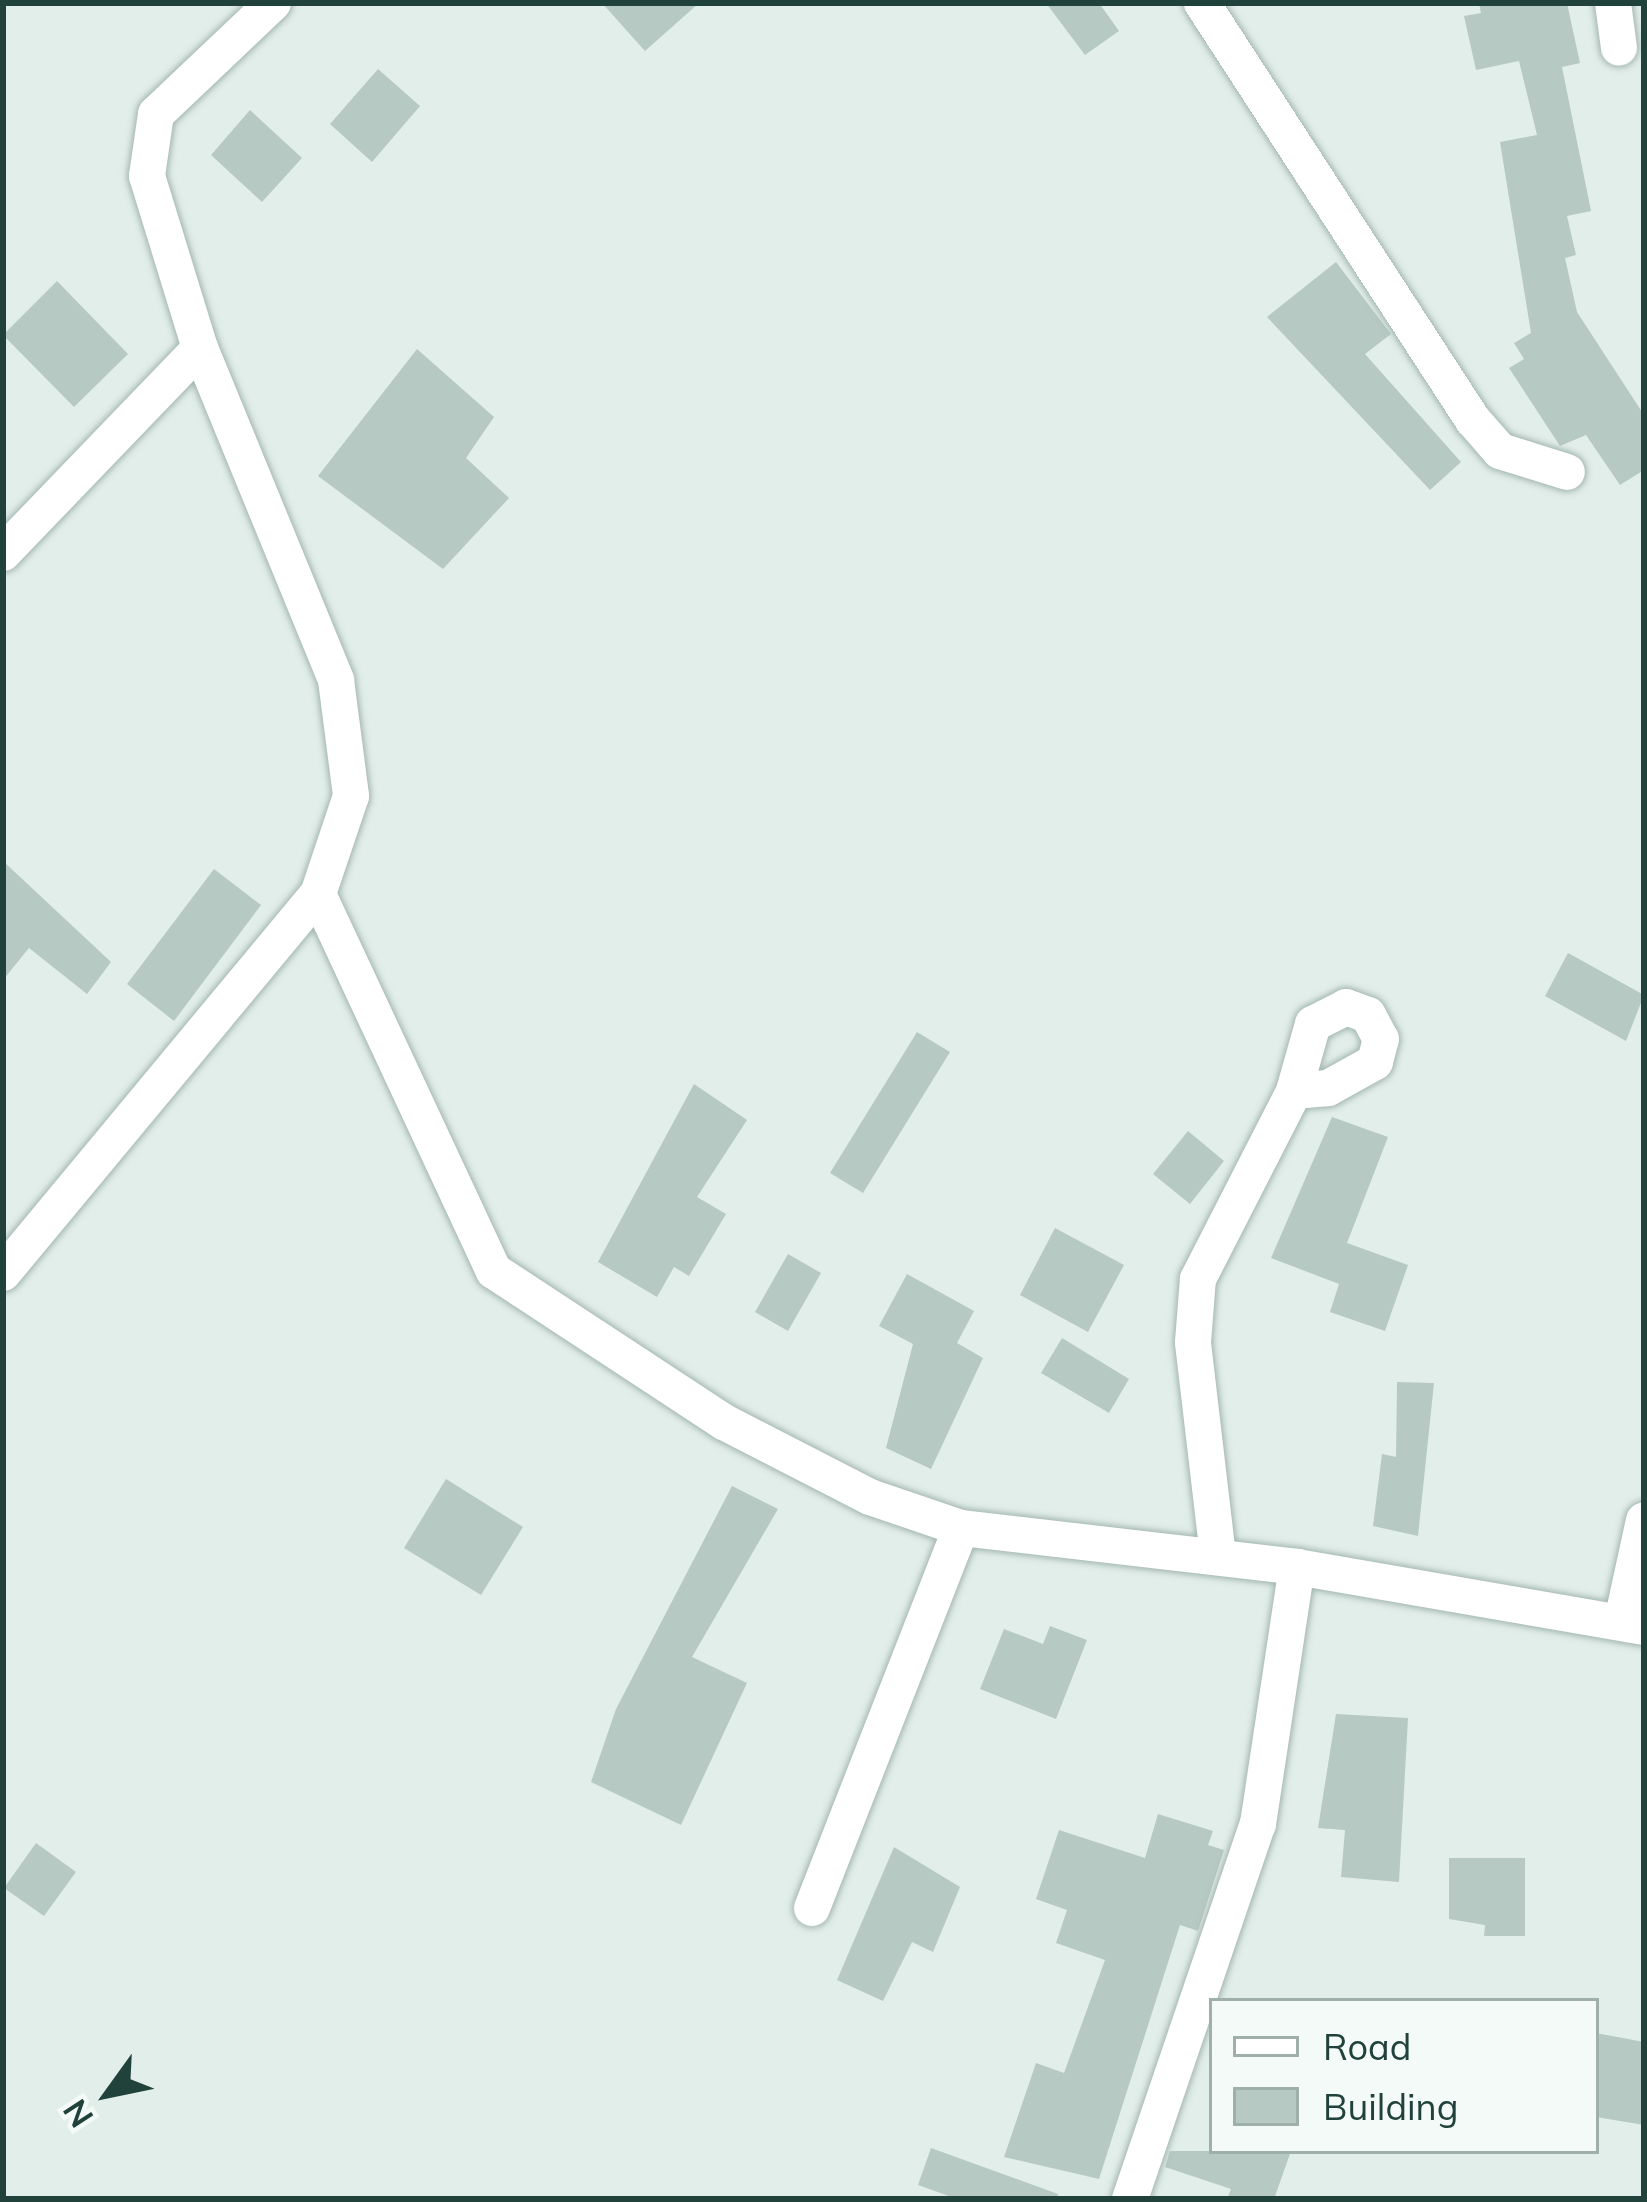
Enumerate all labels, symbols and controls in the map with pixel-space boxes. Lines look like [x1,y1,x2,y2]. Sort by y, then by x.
legend [1209,1998,1599,2154]
text: Road [1323,2024,1411,2069]
north arrow [48,2034,168,2154]
text: Building [1323,2084,1458,2129]
text: N [53,2092,101,2136]

